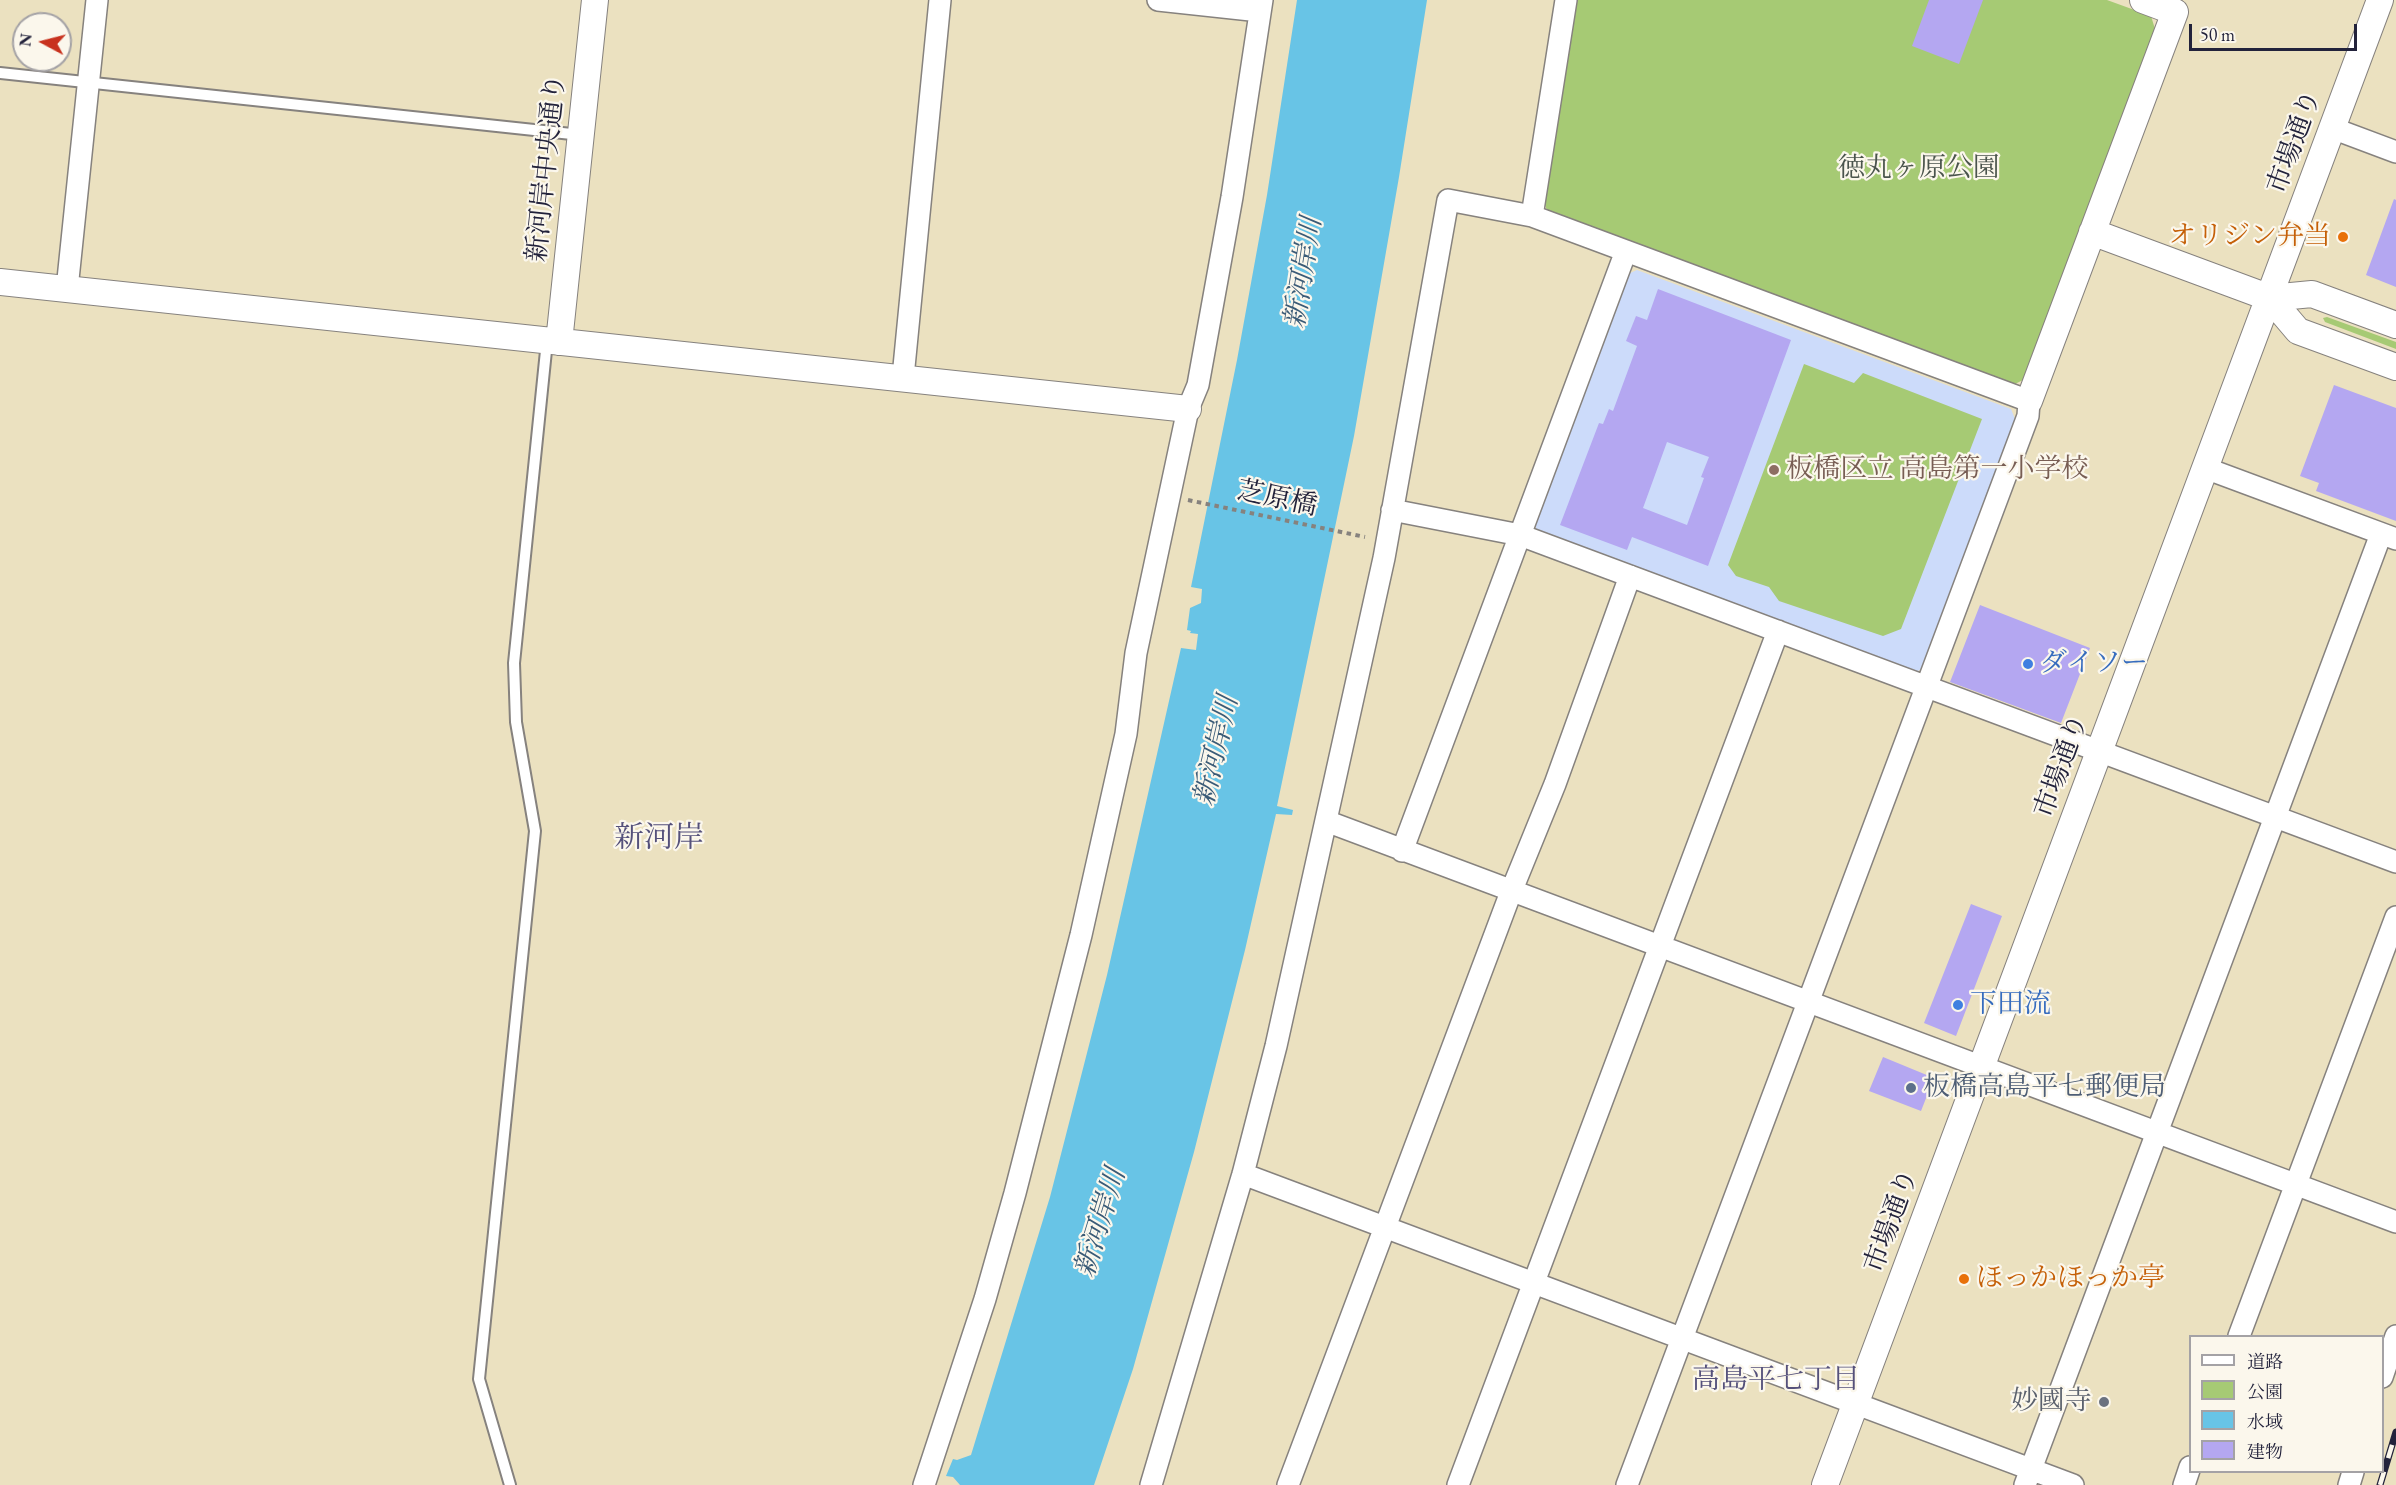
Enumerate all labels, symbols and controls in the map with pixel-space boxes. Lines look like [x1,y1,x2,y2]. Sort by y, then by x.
north arrow [12,12,72,72]
scale bar [2192,12,2360,50]
text: 50 m [2200,23,2235,46]
text: N [14,32,37,48]
street label: 新河岸中央通り [521,72,573,264]
street label: 市場通り [2261,86,2329,198]
park label: 徳丸ヶ原公園 [1838,153,2000,185]
water label: 新河岸川 [1279,215,1329,331]
place label: オリジン弁当 [2169,221,2331,253]
marker: オリジン弁当 [2336,230,2350,244]
place label: 板橋区立 高島第一小学校 [1786,454,2088,486]
marker: 板橋区立 高島第一小学校 [1767,463,1781,477]
street label: 芝原橋 [1234,475,1320,523]
place label: ダイソー [2040,648,2148,680]
marker: ダイソー [2021,657,2035,671]
water label: 新河岸川 [1188,693,1246,809]
street label: 市場通り [2028,710,2096,822]
district label: 新河岸 [614,821,704,857]
place label: 下田流 [1970,989,2051,1021]
marker: 下田流 [1951,998,1965,1012]
place label: 板橋高島平七郵便局 [1923,1072,2166,1104]
marker: 板橋高島平七郵便局 [1904,1081,1918,1095]
water label: 新河岸川 [1069,1165,1133,1281]
street label: 市場通り [1858,1165,1926,1277]
place label: ほっかほっか亭 [1976,1263,2165,1295]
marker: ほっかほっか亭 [1957,1272,1971,1286]
legend [2189,1335,2384,1473]
text: 道路 [2247,1350,2283,1373]
district label: 高島平七丁目 [1692,1363,1860,1397]
text: 公園 [2247,1380,2283,1403]
place label: 妙國寺 [2011,1386,2092,1418]
marker: 妙國寺 [2097,1395,2111,1409]
text: 水域 [2247,1410,2283,1433]
text: 建物 [2247,1440,2283,1463]

